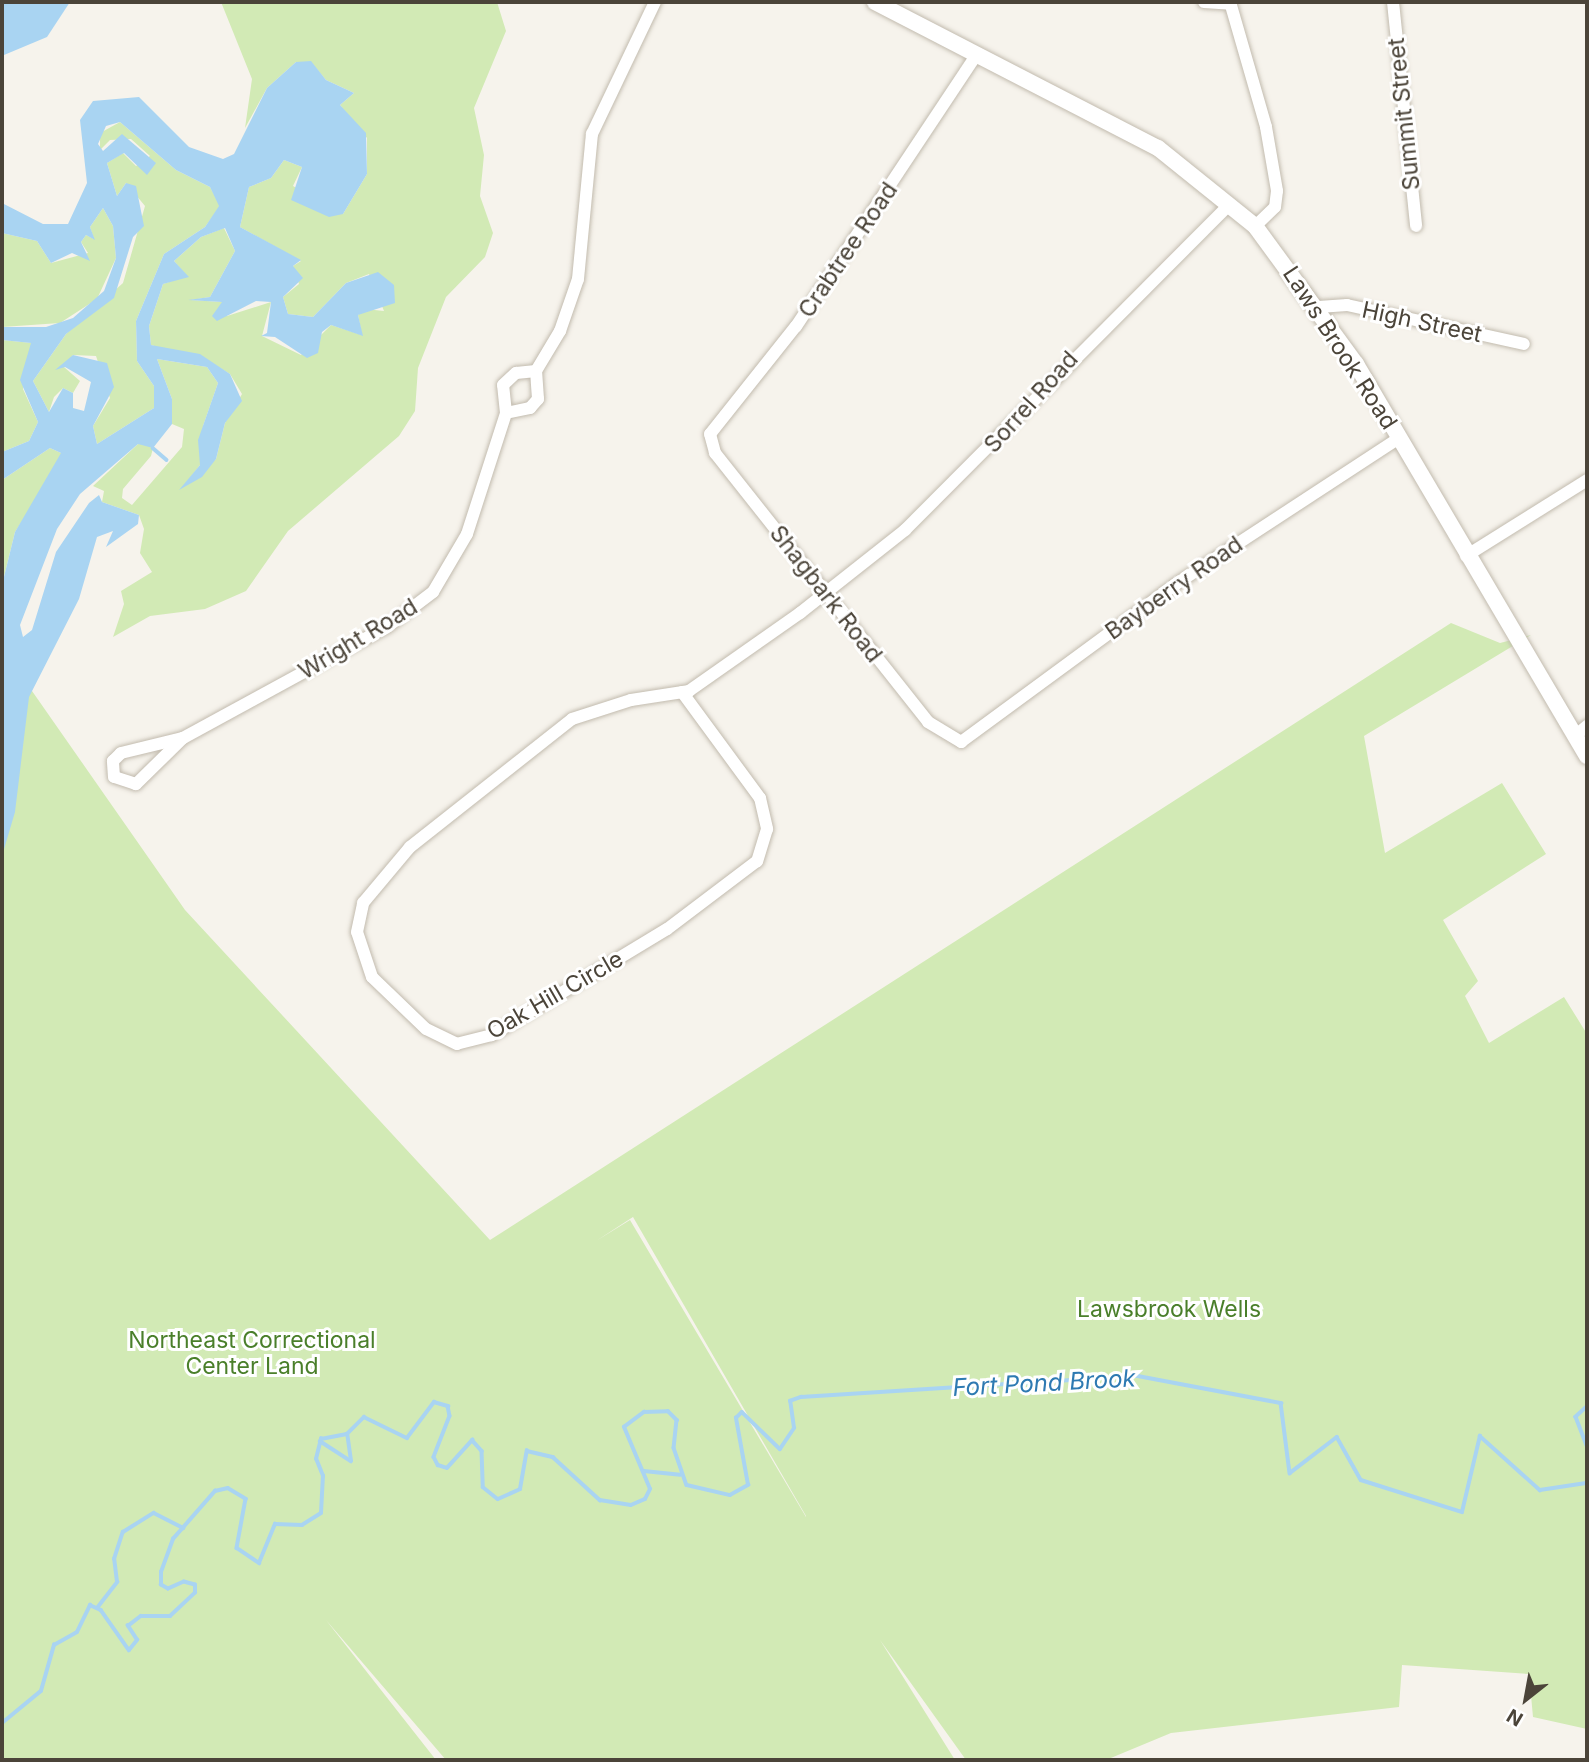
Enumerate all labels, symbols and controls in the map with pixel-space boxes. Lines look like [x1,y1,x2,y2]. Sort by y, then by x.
street label: Summit Street [1382,36,1426,192]
street label: Crabtree Road [793,177,903,323]
street label: Laws Brook Road [1277,261,1403,435]
street label: High Street [1360,296,1484,348]
street label: Sorrel Road [978,346,1084,458]
street label: Shagbark Road [764,520,888,668]
street label: Bayberry Road [1100,531,1248,645]
street label: Wright Road [294,593,422,685]
street label: Oak Hill Circle [482,945,628,1045]
park label: Lawsbrook Wells [1077,1295,1261,1323]
park label: Northeast Correctional Center Land [128,1326,376,1380]
water label: Fort Pond Brook [952,1364,1136,1402]
north arrow [1491,1664,1561,1734]
text: N [1503,1704,1527,1731]

